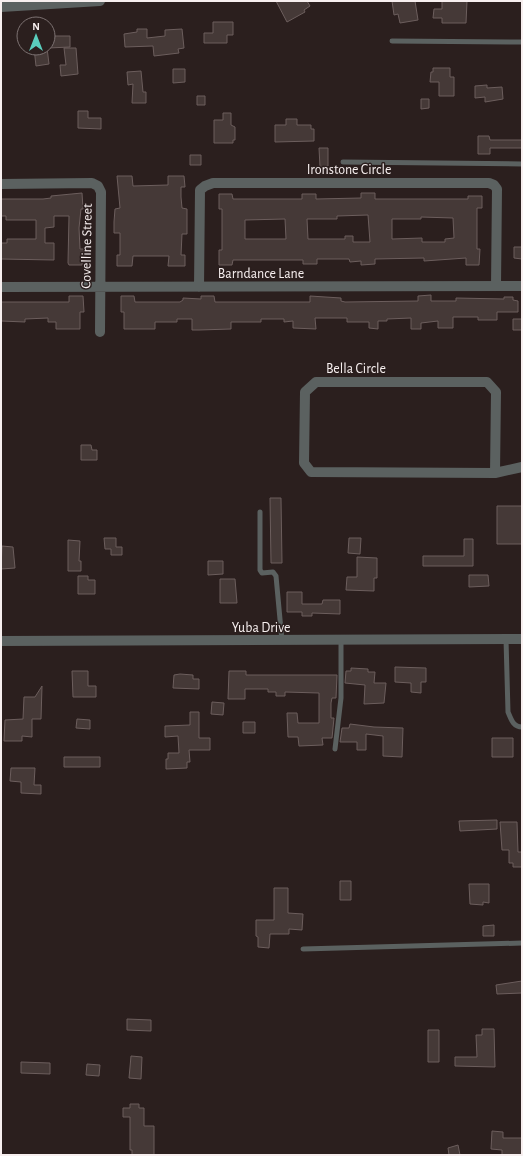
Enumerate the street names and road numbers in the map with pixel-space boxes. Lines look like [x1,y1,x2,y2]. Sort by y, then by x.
street label: Ironstone Circle [307,163,391,177]
street label: Covelline Street [79,203,95,289]
street label: Barndance Lane [218,267,304,281]
street label: Bella Circle [326,362,386,376]
street label: Yuba Drive [232,621,290,635]

